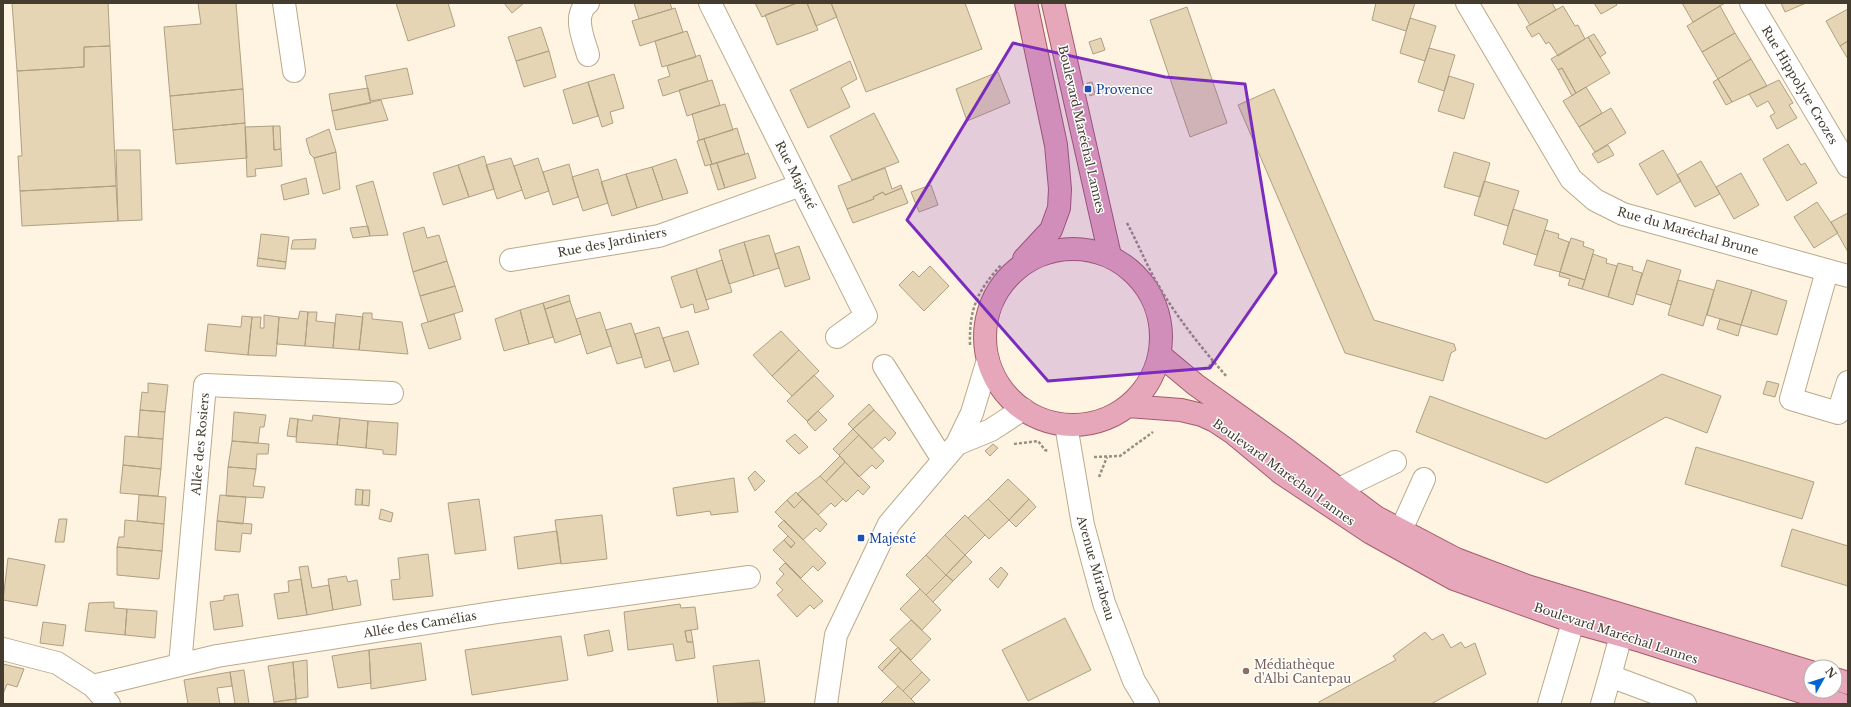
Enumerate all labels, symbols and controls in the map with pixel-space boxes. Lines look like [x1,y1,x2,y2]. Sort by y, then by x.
street label: Rue Hippolyte Crozes [1759,23,1841,147]
street label: Boulevard Maréchal Lannes [1055,44,1109,214]
place label: Provence [1096,82,1153,97]
marker: Provence [1083,84,1093,94]
street label: Rue Majesté [772,138,820,212]
street label: Rue du Maréchal Brune [1616,204,1761,258]
street label: Rue des Jardiniers [556,224,668,260]
street label: Allée des Rosiers [188,392,212,497]
street label: Boulevard Maréchal Lannes [1210,415,1358,529]
street label: Avenue Mirabeau [1074,513,1118,622]
place label: Majesté [869,531,916,546]
marker: Majesté [856,533,866,543]
street label: Boulevard Maréchal Lannes [1532,599,1700,667]
street label: Allée des Camélias [361,608,478,641]
place label: Médiathèque d'Albi Cantepau [1254,657,1351,686]
north arrow [1803,659,1843,699]
text: N [1822,664,1840,682]
marker: Médiathèque d'Albi Cantepau [1241,666,1251,676]

